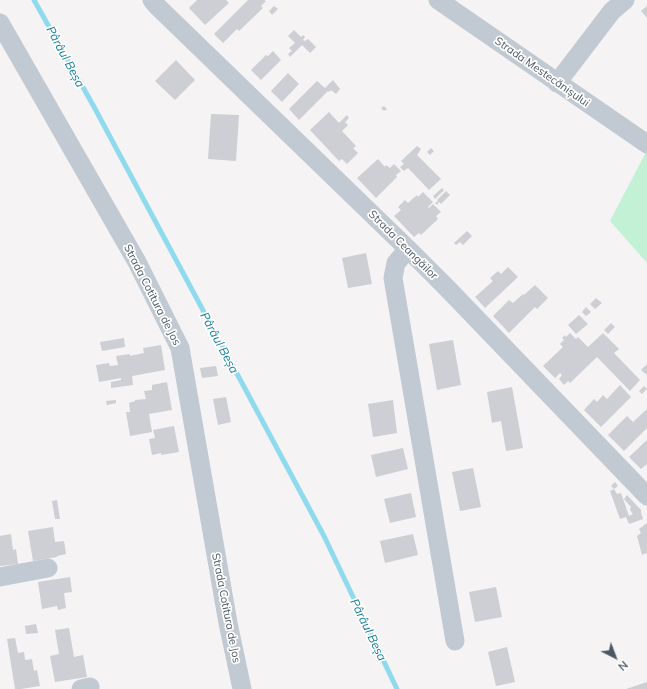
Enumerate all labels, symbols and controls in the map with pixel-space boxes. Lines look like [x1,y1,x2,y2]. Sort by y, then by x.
water label: Pârâul Beșa [43,24,87,90]
street label: Strada Mestecănișului [492,34,592,110]
street label: Strada Ceangăilor [366,208,440,282]
street label: Strada Cotitura de Jos [121,242,183,348]
water label: Pârâul Beșa [197,310,241,376]
street label: Strada Cotitura de Jos [209,552,243,664]
water label: Pârâul Beșa [347,597,389,663]
north arrow [595,637,635,677]
text: N [615,658,631,674]

